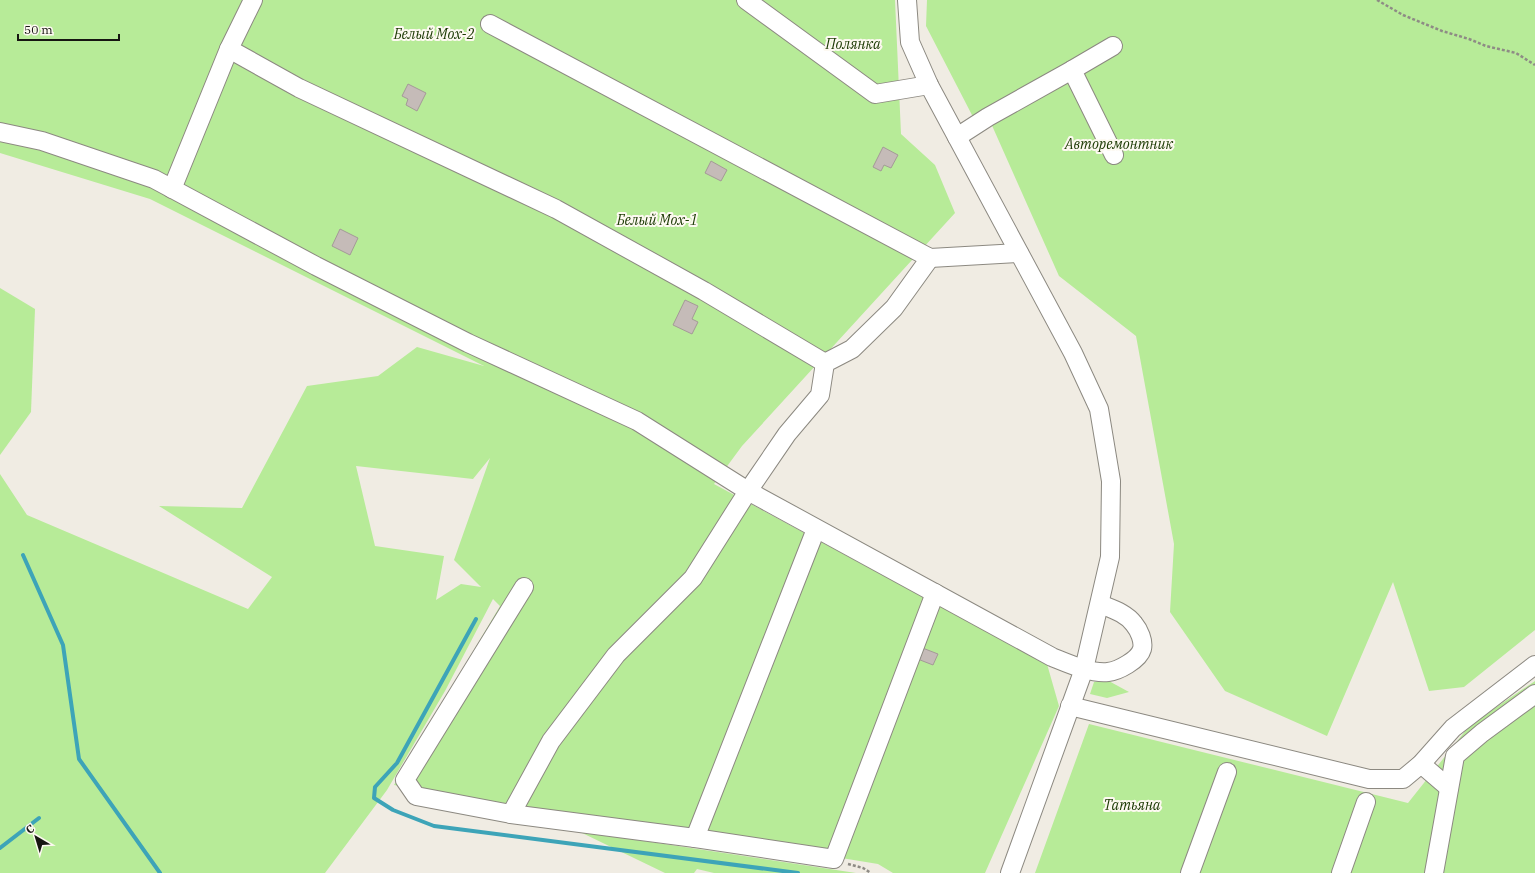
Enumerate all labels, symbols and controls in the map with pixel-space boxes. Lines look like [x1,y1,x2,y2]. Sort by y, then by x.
scale bar [18,16,119,42]
text: 50 m [24,22,53,37]
park label: Белый Мох-2 [393,25,475,43]
park label: Полянка [824,35,881,53]
park label: Авторемонтник [1064,135,1173,153]
park label: Белый Мох-1 [616,211,697,229]
park label: Татьяна [1104,796,1161,814]
north arrow [16,817,56,857]
text: С [23,821,37,837]

